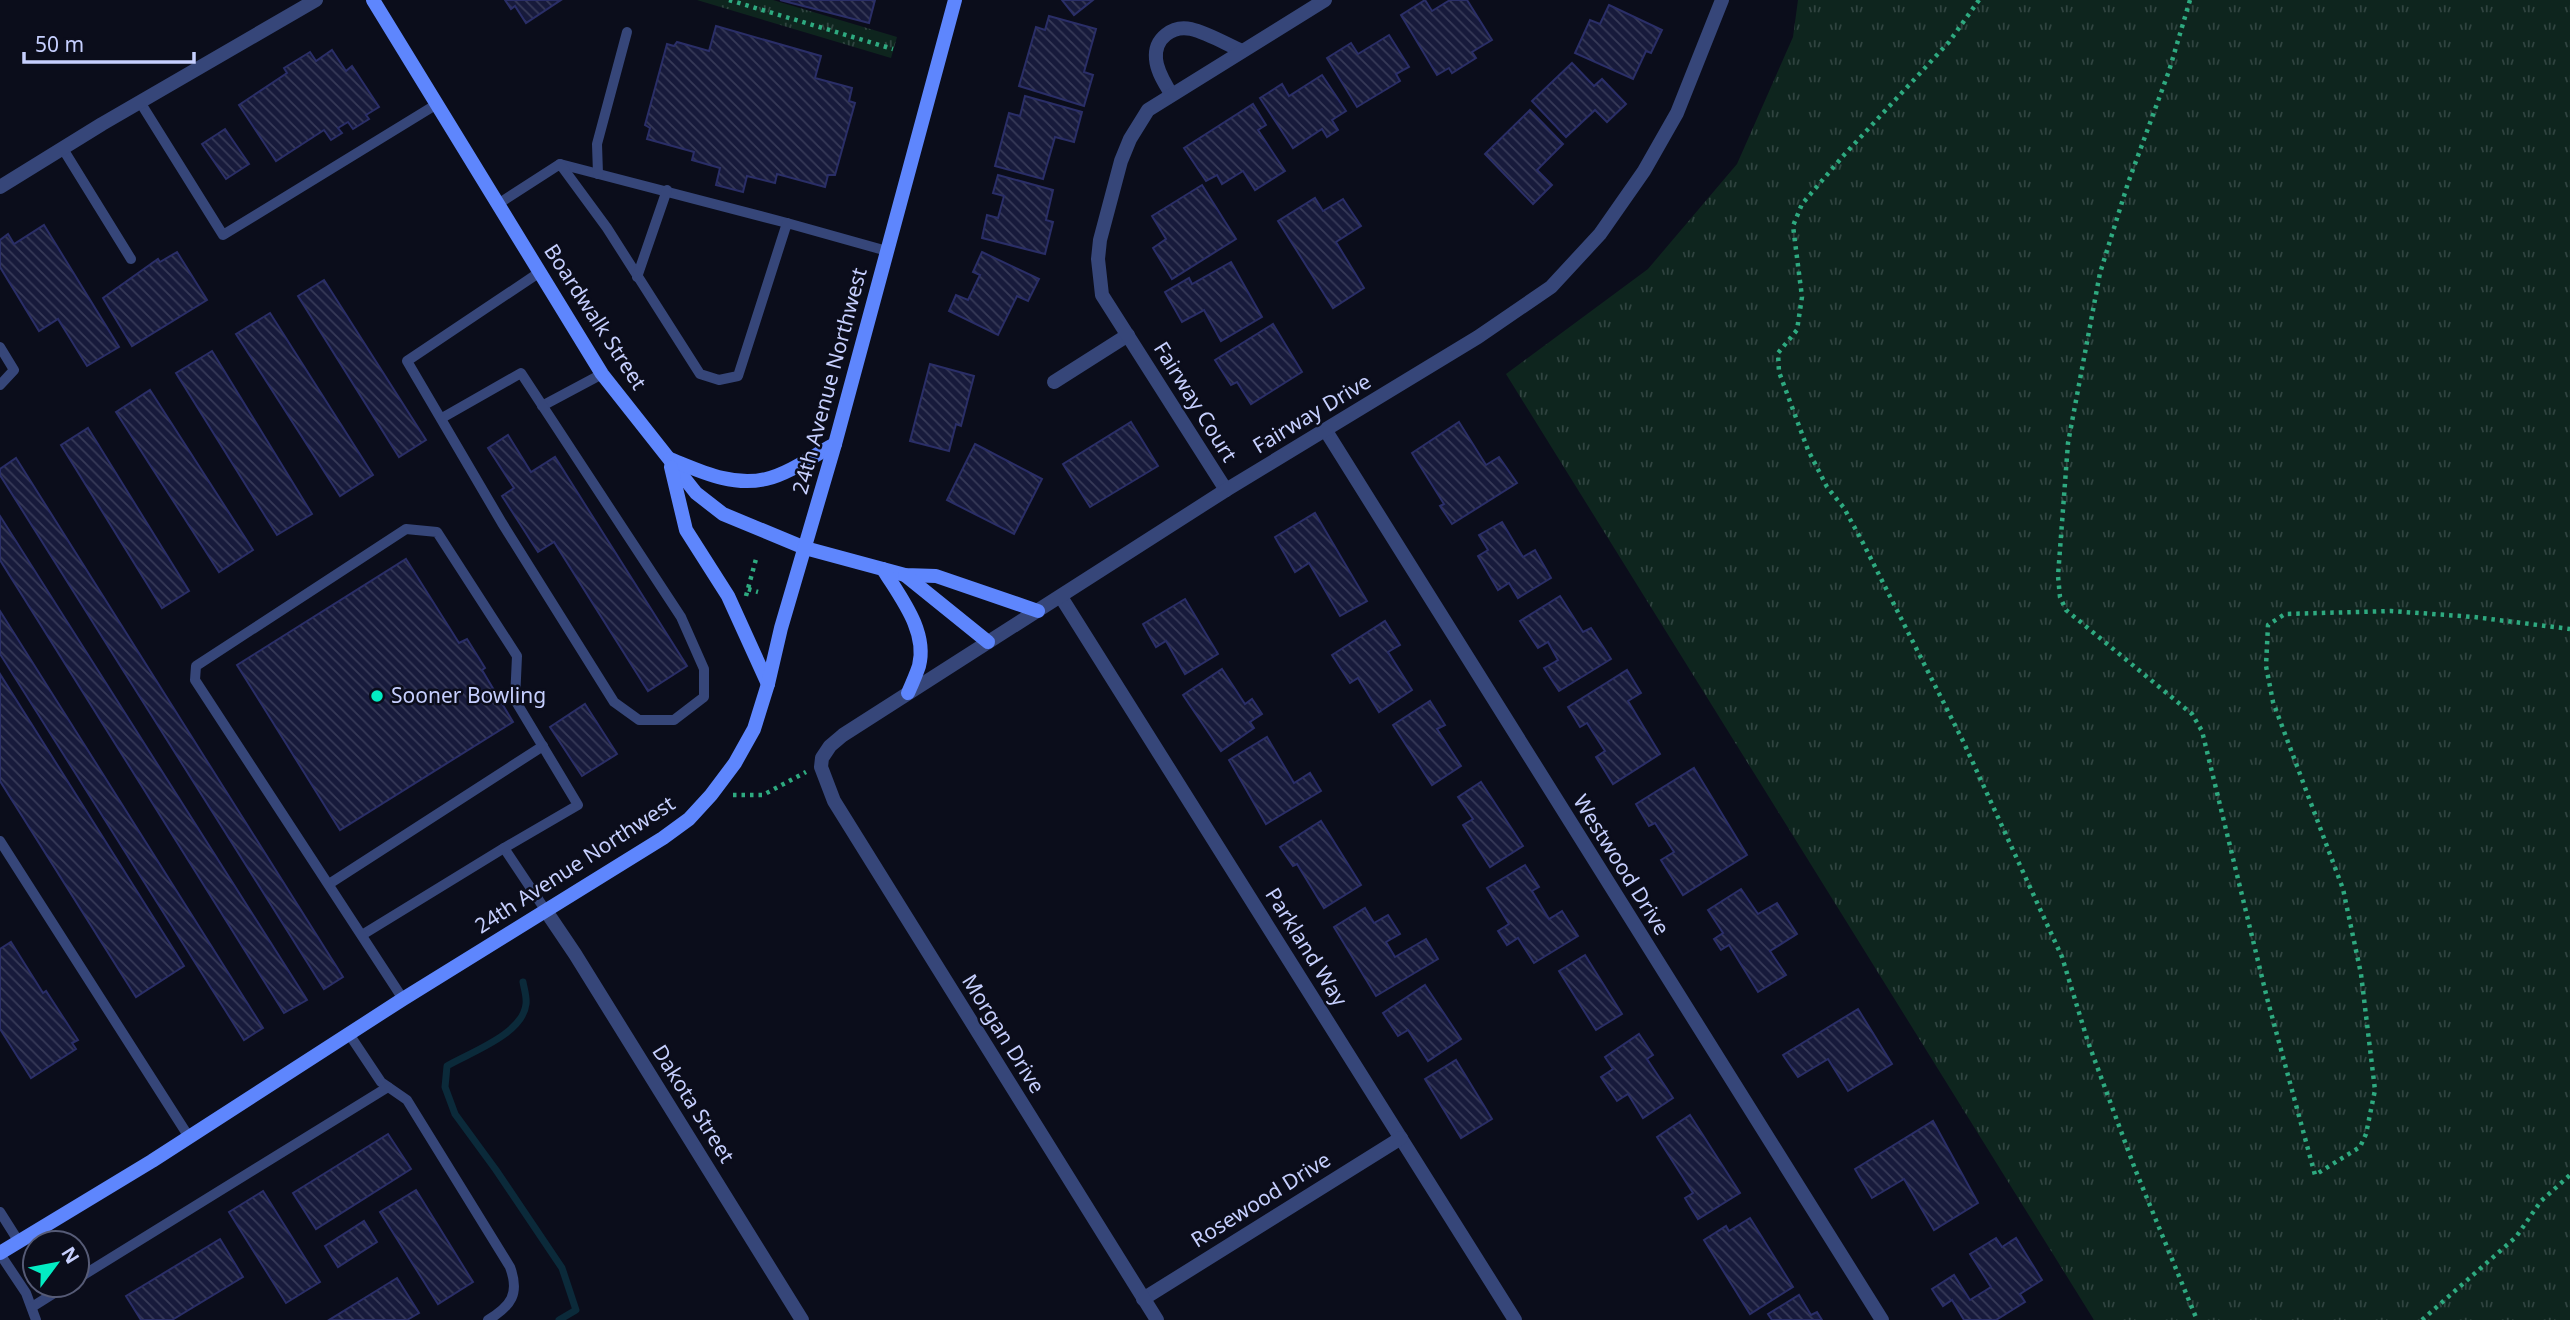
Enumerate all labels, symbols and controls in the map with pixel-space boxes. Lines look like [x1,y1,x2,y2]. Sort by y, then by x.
scale bar [24,21,194,65]
text: 50 m [35,30,84,58]
street label: Boardwalk Street [538,238,654,395]
street label: 24th Avenue Northwest [785,264,873,497]
street label: Fairway Court [1148,336,1244,467]
street label: Fairway Drive [1247,367,1376,459]
place label: Sooner Bowling [391,681,546,709]
marker: Sooner Bowling [369,688,385,704]
street label: 24th Avenue Northwest [469,789,680,939]
street label: Westwood Drive [1567,789,1676,940]
street label: Parkland Way [1259,882,1355,1011]
street label: Morgan Drive [956,969,1052,1098]
street label: Dakota Street [646,1039,742,1168]
street label: Rosewood Drive [1185,1145,1336,1253]
north arrow [21,1229,91,1299]
text: N [55,1242,86,1268]

